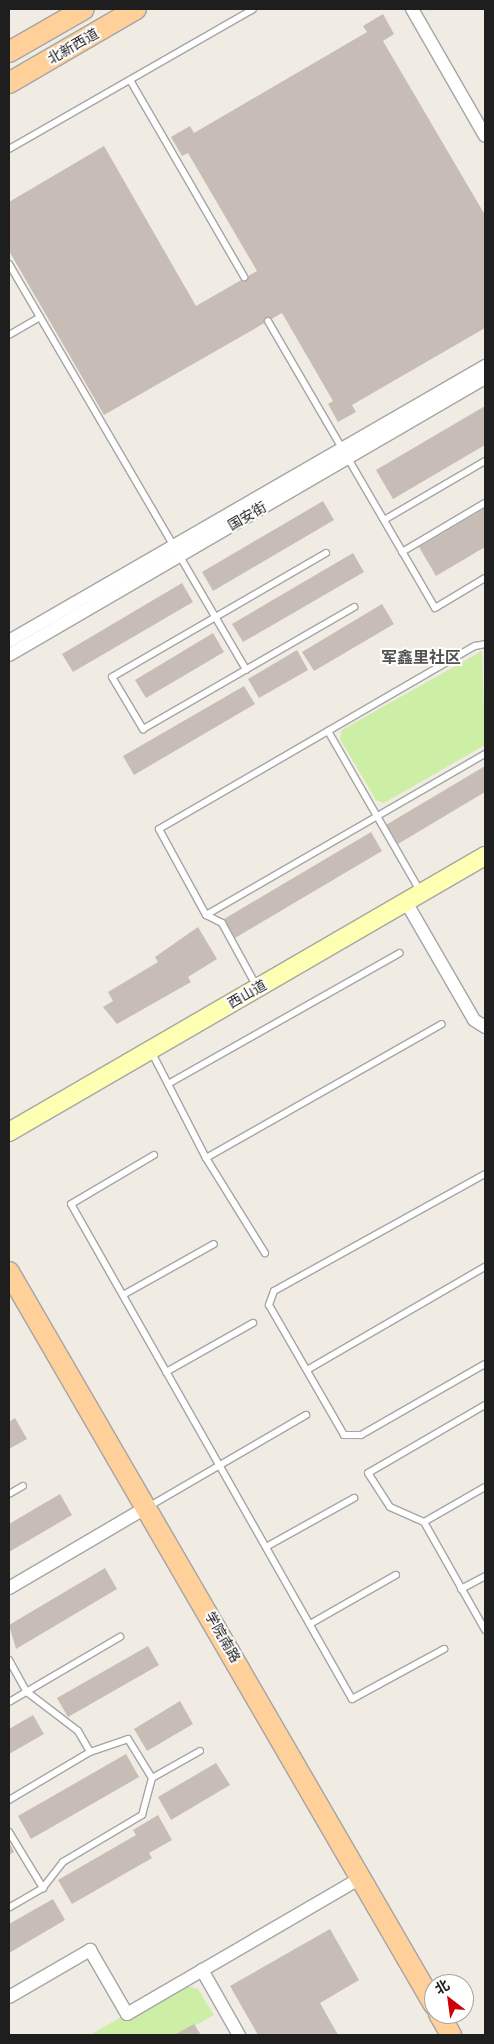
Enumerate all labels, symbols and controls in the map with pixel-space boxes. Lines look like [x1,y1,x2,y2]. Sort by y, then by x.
street label: 北新西道 [45,25,101,67]
street label: 国安街 [225,498,269,534]
district label: 军鑫里社区 [381,647,461,667]
street label: 西山道 [225,976,269,1012]
street label: 学院南路 [202,1609,244,1665]
north arrow [424,1974,474,2024]
text: 北 [432,1976,452,1997]

